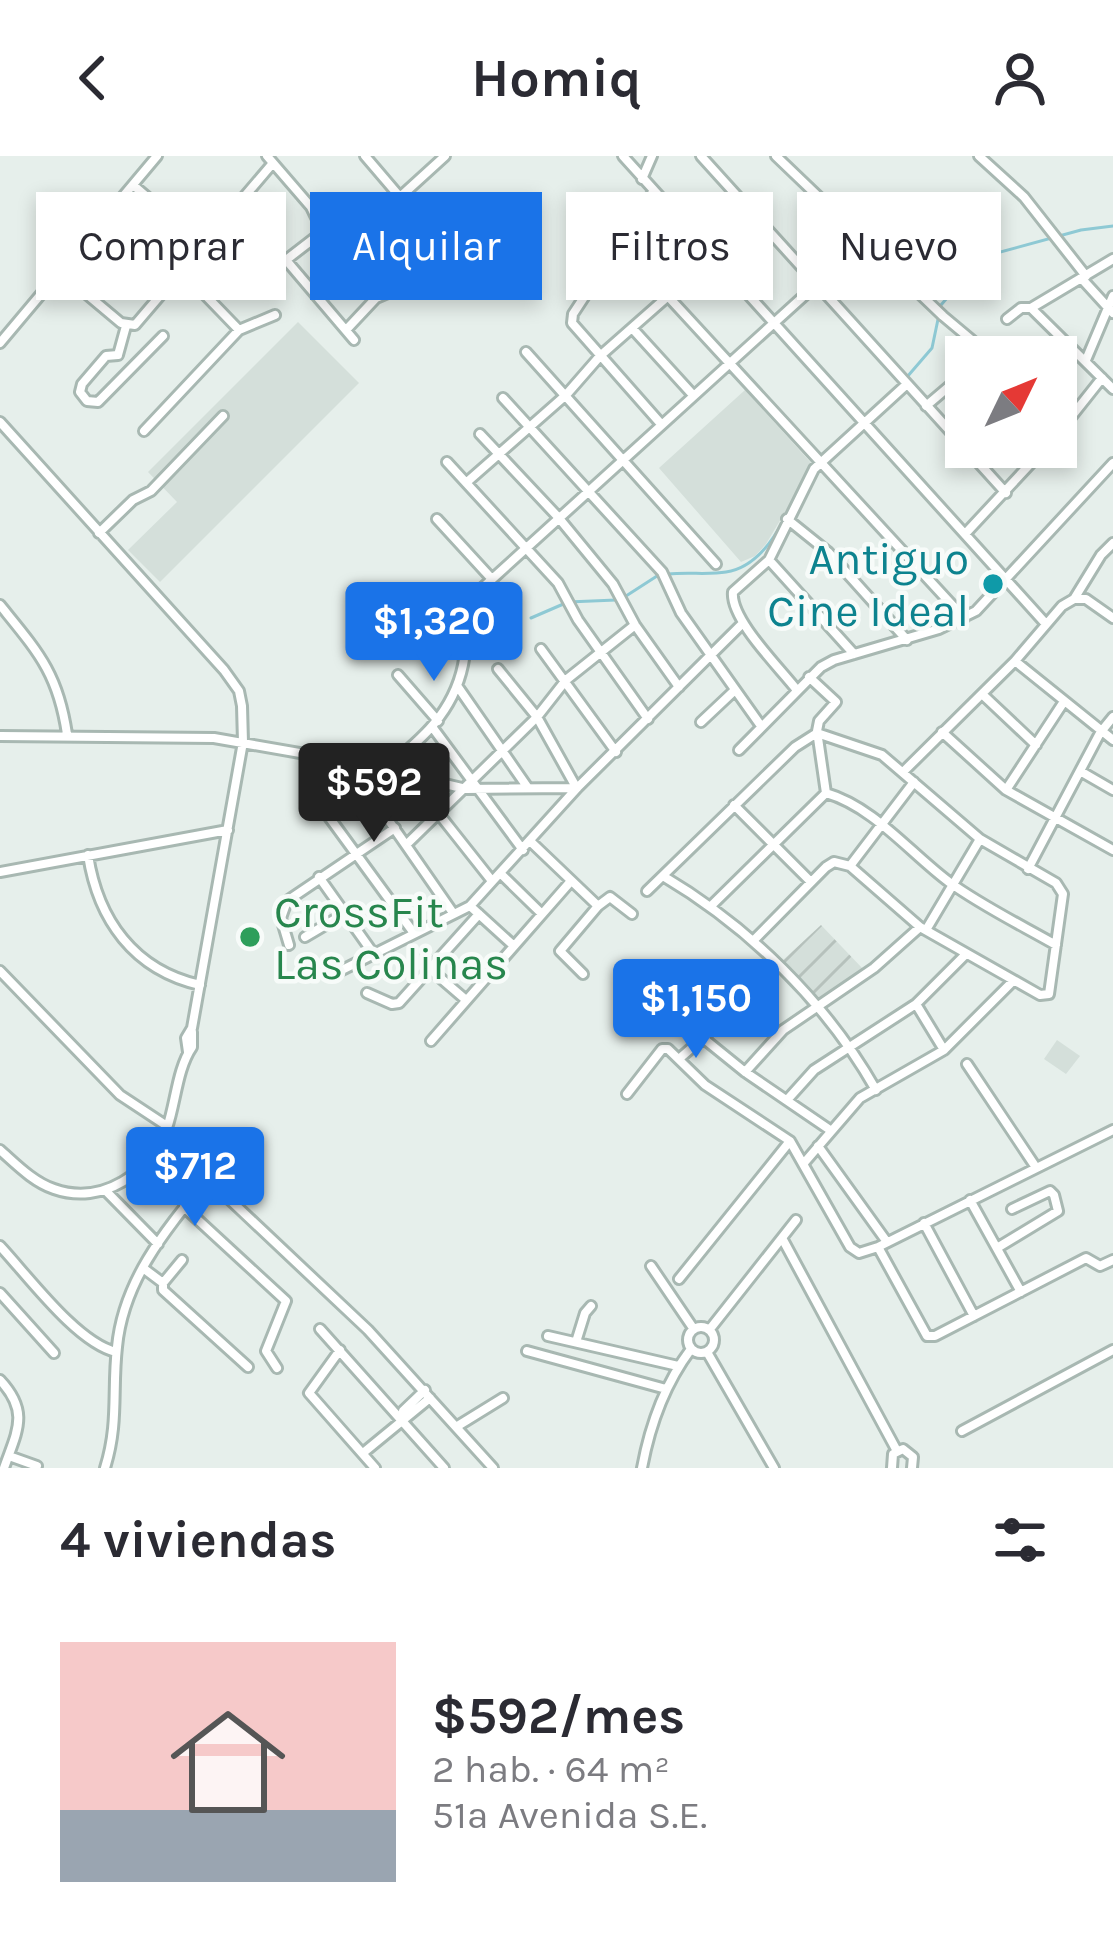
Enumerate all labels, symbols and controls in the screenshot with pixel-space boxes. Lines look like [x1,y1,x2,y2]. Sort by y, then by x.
icon: back [60,45,126,111]
icon: person [987,45,1053,111]
text: Homiq [471,46,642,110]
chip: Comprar [36,192,286,300]
chip: Alquilar [310,192,542,300]
chip: Filtros [566,192,773,300]
chip: Nuevo [797,192,1001,300]
north arrow [945,336,1077,468]
map controls [945,336,1077,468]
place label: Antiguo Cine Ideal [767,533,969,637]
marker: Antiguo Cine Ideal [980,571,1006,597]
pin: $1,320 [336,582,532,684]
text: $1,320 [372,598,496,644]
pin: $592 [303,743,445,845]
text: $592 [326,759,422,805]
place label: CrossFit Las Colinas [274,886,508,990]
marker: CrossFit Las Colinas [237,924,263,950]
pin: $1,150 [598,959,794,1061]
text: $1,150 [640,975,752,1021]
pin: $712 [124,1127,266,1229]
text: $712 [153,1143,237,1189]
icon: filters [987,1507,1053,1573]
text: 4 viviendas [60,1510,337,1570]
text: $592/mes [432,1686,685,1746]
icon: home [156,1690,300,1834]
text: 2 hab. · 64 m² [432,1746,670,1792]
text: 51a Avenida S.E. [432,1792,707,1838]

